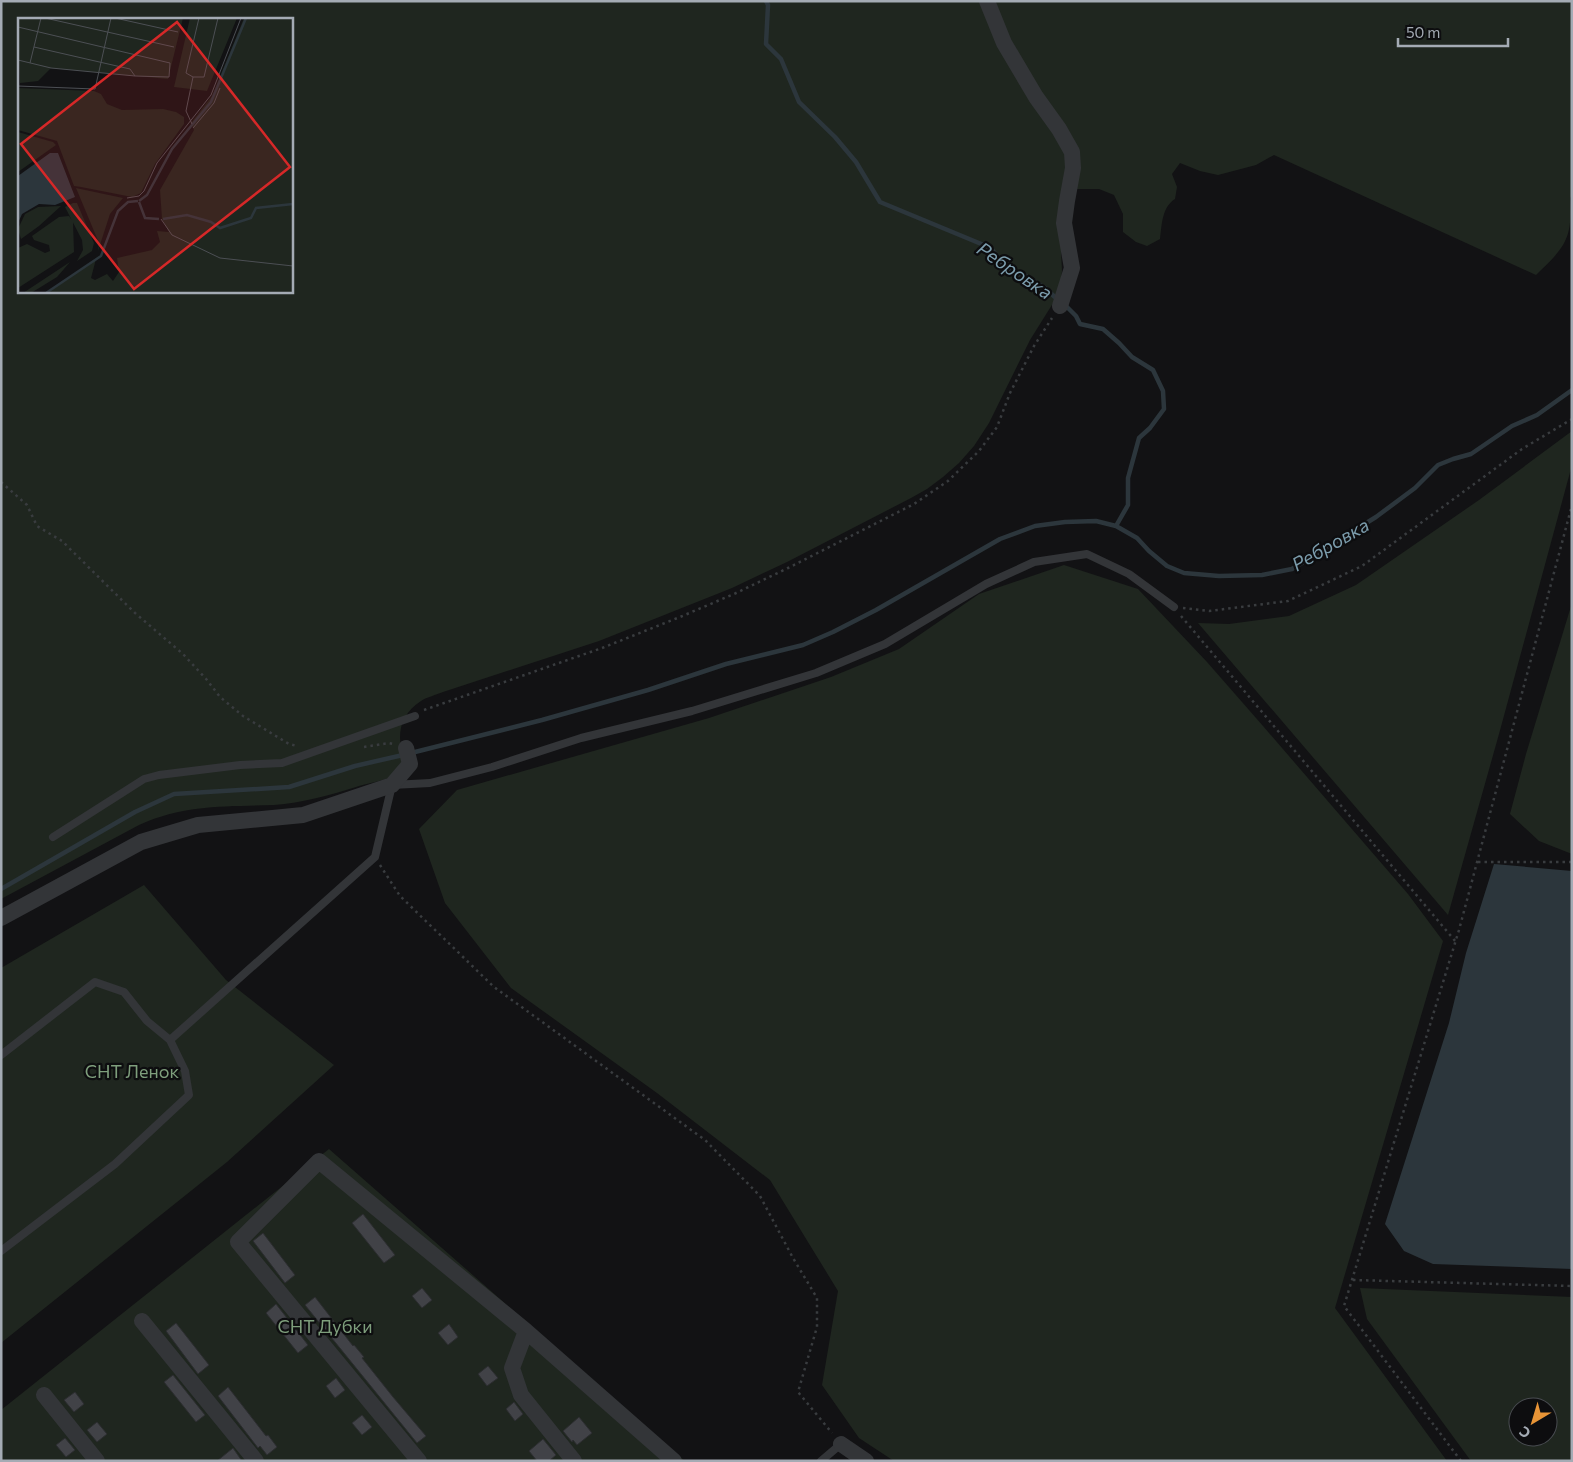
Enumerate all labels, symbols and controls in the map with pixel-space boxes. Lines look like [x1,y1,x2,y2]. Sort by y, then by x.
scale bar [1398,15,1508,47]
inset map [18,18,292,292]
text: 50 m [1406,23,1440,41]
water label: Ребровка [973,237,1057,304]
water label: Ребровка [1287,513,1373,575]
park label: СНТ Ленок [85,1060,180,1082]
park label: СНТ Дубки [278,1315,373,1337]
north arrow [1508,1397,1558,1447]
text: С [1516,1423,1534,1442]

